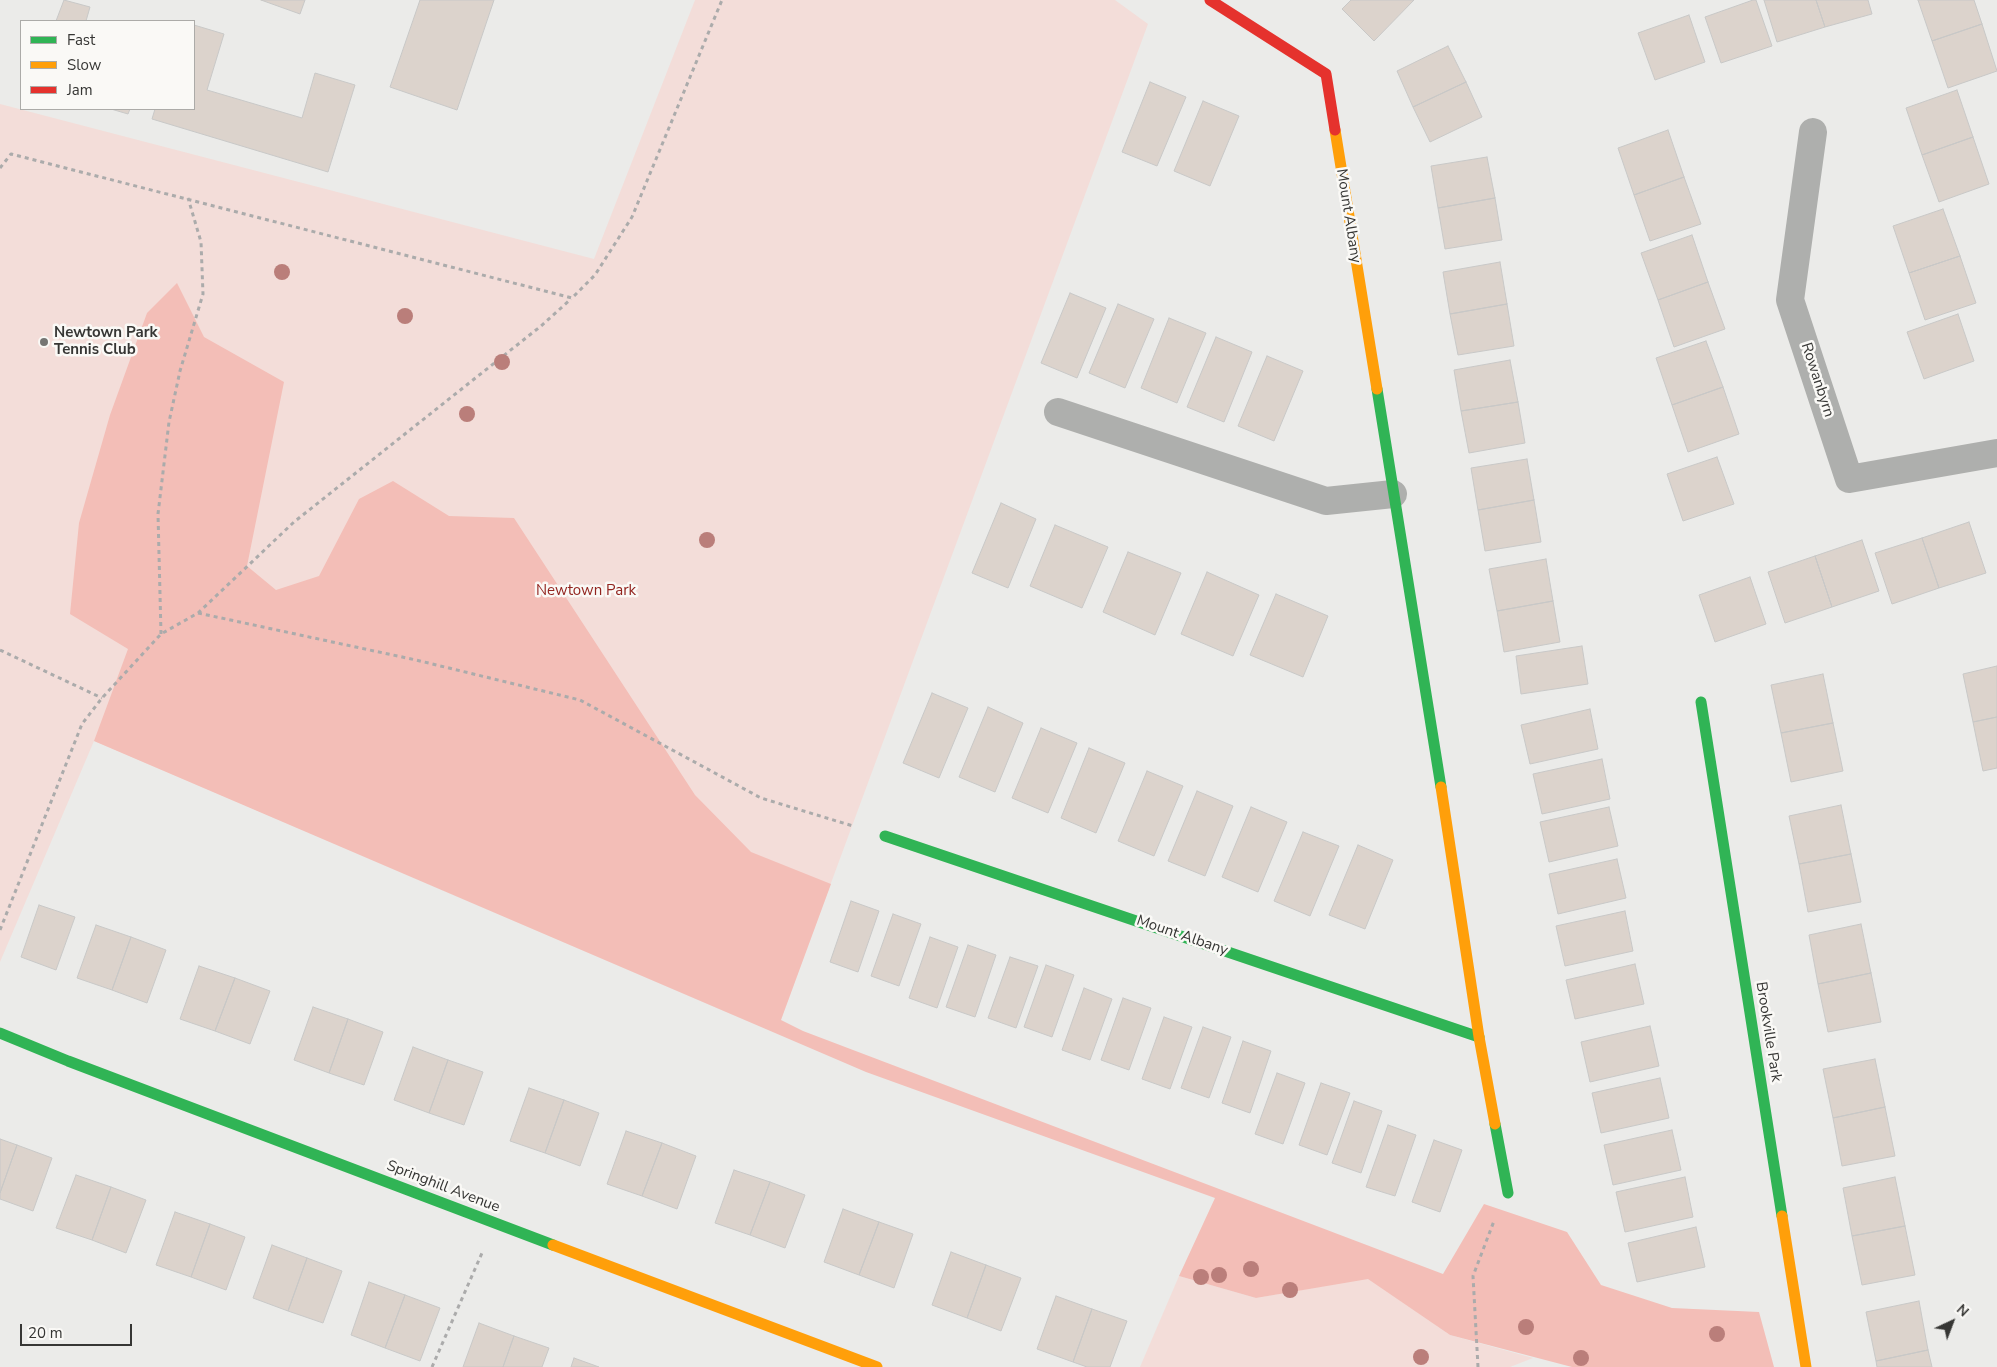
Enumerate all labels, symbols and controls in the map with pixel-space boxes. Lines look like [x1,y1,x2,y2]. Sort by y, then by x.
legend [20,20,195,110]
text: Fast [67,30,95,50]
text: Slow [67,55,101,75]
text: Jam [67,80,93,100]
street label: Mount Albany [1332,167,1364,265]
place label: Newtown Park Tennis Club [54,324,158,359]
marker: Newtown Park Tennis Club [38,336,50,348]
street label: Rowanbyrn [1797,340,1837,420]
park label: Newtown Park [536,582,636,600]
street label: Mount Albany [1134,912,1230,960]
street label: Brookville Park [1751,981,1785,1083]
street label: Springhill Avenue [384,1157,502,1217]
north arrow [1927,1297,1977,1347]
text: N [1952,1300,1973,1321]
scale bar [22,1314,135,1346]
text: 20 m [28,1323,63,1343]

